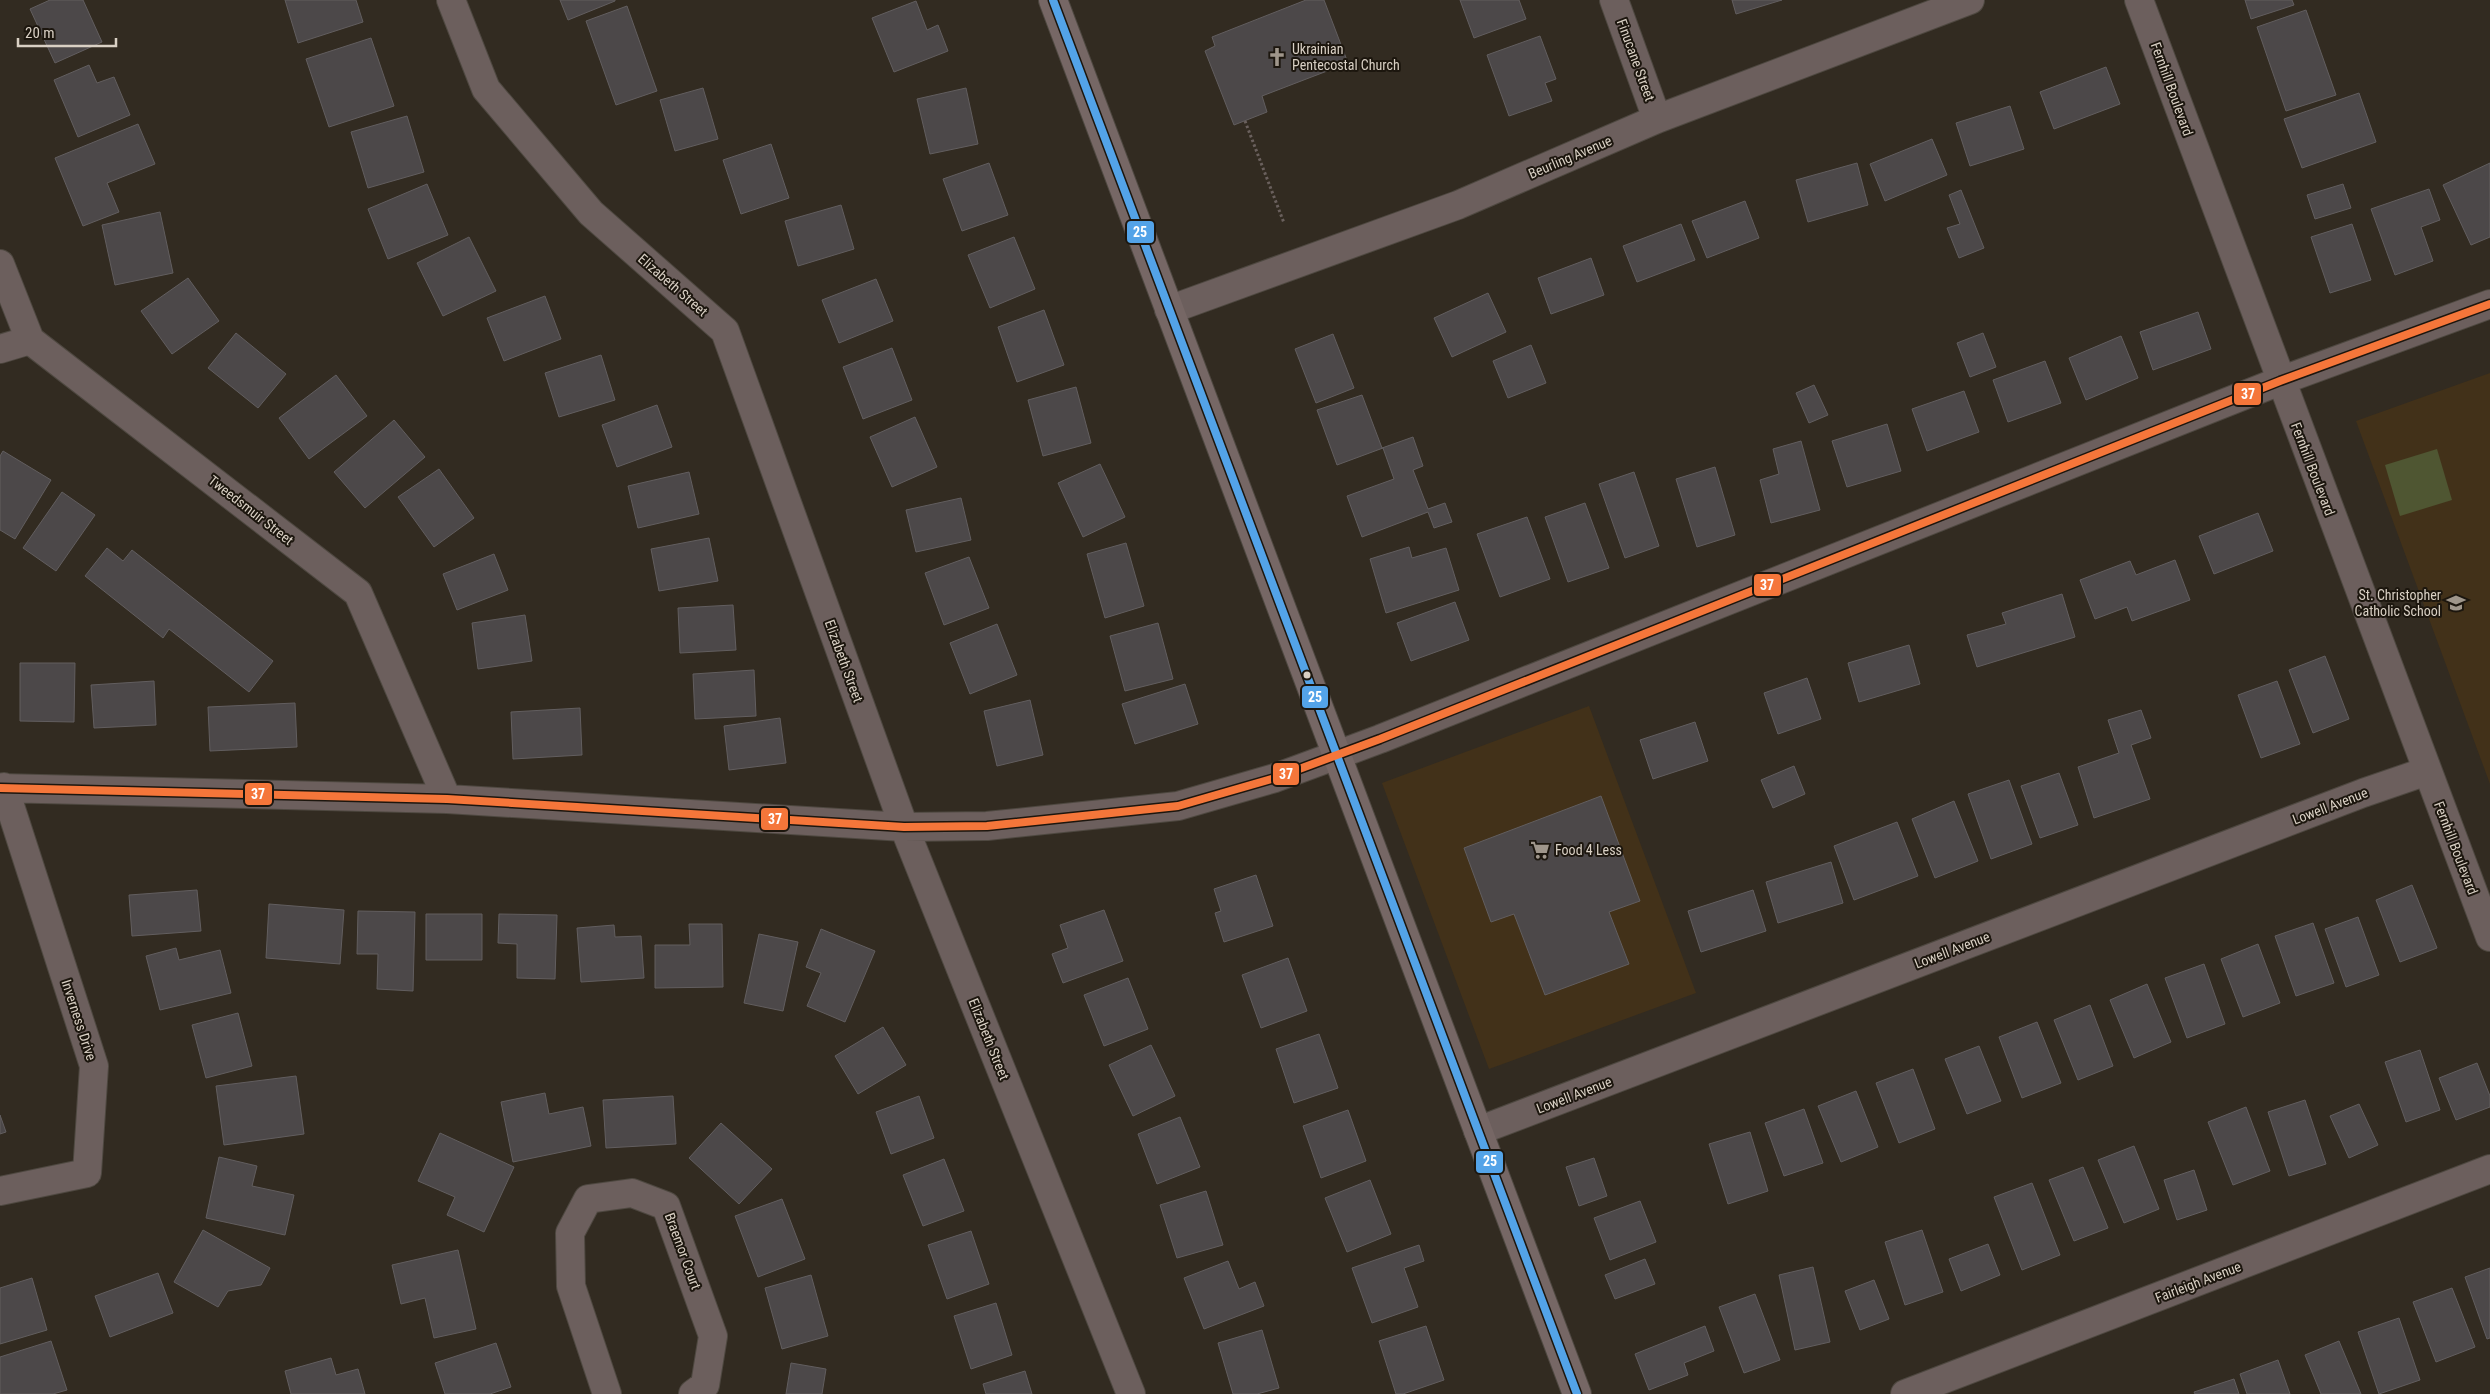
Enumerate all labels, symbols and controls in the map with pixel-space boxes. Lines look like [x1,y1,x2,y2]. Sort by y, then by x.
scale bar [18,15,115,47]
street label: Finucane Street [1614,17,1658,103]
text: 20 m [25,24,55,42]
street label: Fernhill Boulevard [2148,40,2196,138]
place label: Ukrainian Pentecostal Church [1292,41,1400,73]
church icon: Ukrainian Pentecostal Church [1266,46,1288,68]
street label: Beurling Avenue [1526,132,1614,182]
line badge: 25 [1126,220,1155,244]
text: 25 [1133,224,1147,240]
street label: Elizabeth Street [635,251,711,319]
line badge: 37 [2233,382,2262,406]
text: 37 [2241,386,2255,402]
street label: Fernhill Boulevard [2288,420,2338,518]
street label: Tweedsmuir Street [205,472,297,548]
line badge: 37 [1753,573,1782,597]
text: 37 [1760,577,1774,593]
place label: St. Christopher Catholic School [2355,587,2441,619]
school or university icon: St. Christopher Catholic School [2445,592,2467,614]
street label: Elizabeth Street [822,618,866,704]
unlabelled marker [1302,670,1312,680]
line badge: 25 [1301,685,1329,709]
text: 25 [1308,689,1322,705]
line badge: 37 [1272,762,1300,786]
text: 37 [1279,766,1293,782]
line badge: 37 [244,782,273,806]
street label: Lowell Avenue [2290,784,2370,828]
text: 37 [251,786,265,802]
street label: Fernhill Boulevard [2431,799,2481,897]
line badge: 37 [760,807,789,831]
text: 37 [768,811,782,827]
supermarket icon: Food 4 Less [1529,839,1551,861]
place label: Food 4 Less [1555,842,1622,858]
street label: Lowell Avenue [1912,928,1992,972]
street label: Inverness Drive [58,977,100,1063]
street label: Elizabeth Street [965,996,1013,1082]
street label: Lowell Avenue [1534,1073,1614,1117]
line badge: 25 [1475,1150,1504,1174]
text: 25 [1483,1153,1497,1169]
street label: Braemor Court [662,1210,704,1292]
street label: Fairleigh Avenue [2153,1258,2244,1306]

